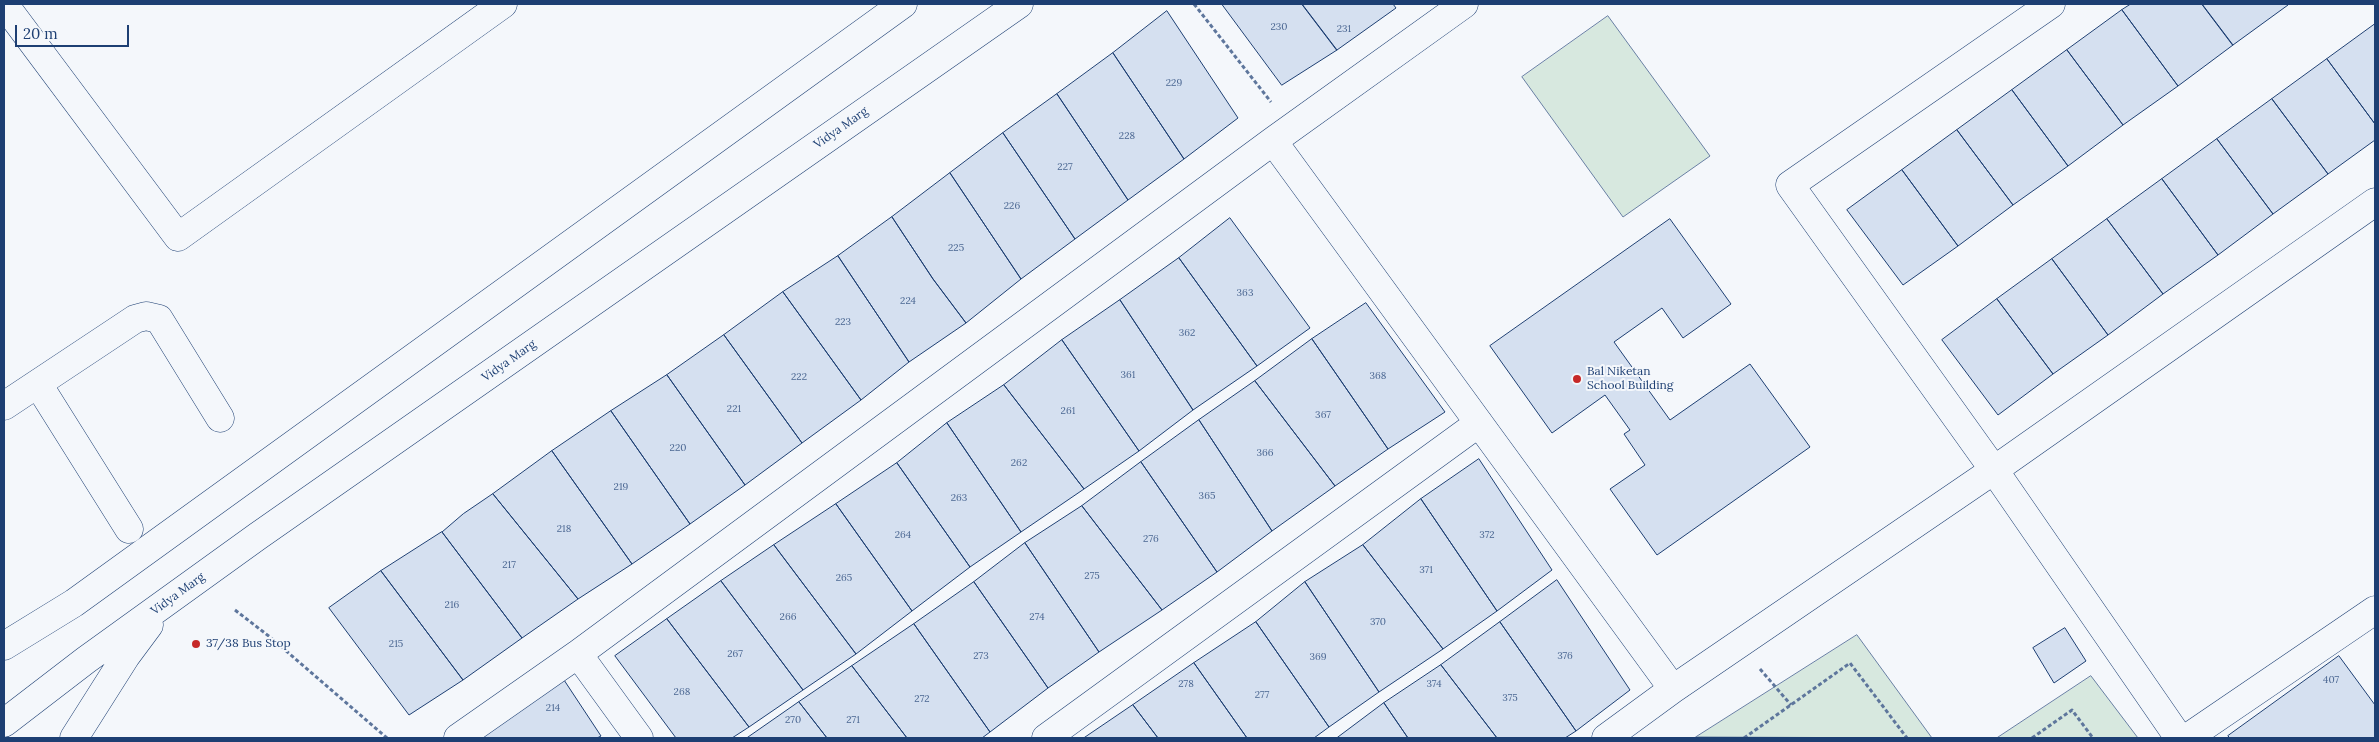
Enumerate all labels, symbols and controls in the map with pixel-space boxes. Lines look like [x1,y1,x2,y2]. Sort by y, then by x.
scale bar [18,15,131,47]
house number: 230 [1271,21,1287,33]
house number: 231 [1337,23,1351,35]
text: 20 m [23,24,58,43]
house number: 229 [1166,77,1182,89]
street label: Vidya Marg [811,104,871,152]
house number: 228 [1119,130,1135,142]
house number: 227 [1057,161,1073,173]
house number: 226 [1004,200,1020,212]
house number: 225 [948,242,964,254]
house number: 363 [1237,287,1253,299]
house number: 224 [900,295,916,307]
house number: 223 [835,316,851,328]
house number: 362 [1179,327,1195,339]
street label: Vidya Marg [479,337,539,385]
place label: Bal Niketan School Building [1587,365,1673,393]
house number: 361 [1121,369,1135,381]
house number: 368 [1370,370,1386,382]
house number: 222 [791,371,807,383]
marker: Bal Niketan School Building [1571,373,1583,385]
house number: 221 [727,403,741,415]
house number: 261 [1061,405,1075,417]
house number: 367 [1315,409,1331,421]
house number: 220 [670,442,686,454]
house number: 366 [1256,447,1274,459]
house number: 262 [1011,457,1027,469]
house number: 219 [614,481,628,493]
house number: 365 [1199,490,1215,502]
house number: 263 [951,492,967,504]
house number: 218 [557,523,571,535]
house number: 264 [895,529,911,541]
house number: 372 [1479,529,1495,541]
house number: 276 [1143,533,1159,545]
house number: 217 [502,559,516,571]
house number: 371 [1419,564,1433,576]
street label: Vidya Marg [148,570,208,618]
house number: 275 [1084,570,1100,582]
house number: 265 [836,572,852,584]
house number: 216 [445,599,459,611]
house number: 266 [780,611,796,623]
house number: 274 [1029,611,1045,623]
house number: 370 [1370,616,1386,628]
place label: 37/38 Bus Stop [206,637,291,651]
marker: 37/38 Bus Stop [190,638,202,650]
house number: 215 [389,638,403,650]
house number: 267 [727,648,743,660]
house number: 273 [973,650,989,662]
house number: 376 [1557,650,1573,662]
house number: 369 [1309,651,1327,663]
house number: 407 [2323,674,2339,686]
house number: 278 [1178,678,1194,690]
house number: 374 [1426,678,1442,690]
house number: 268 [674,686,690,698]
house number: 277 [1255,689,1269,701]
house number: 375 [1502,692,1518,704]
house number: 272 [914,693,930,705]
house number: 214 [546,702,560,714]
house number: 270 [785,714,801,726]
house number: 271 [846,714,860,726]

